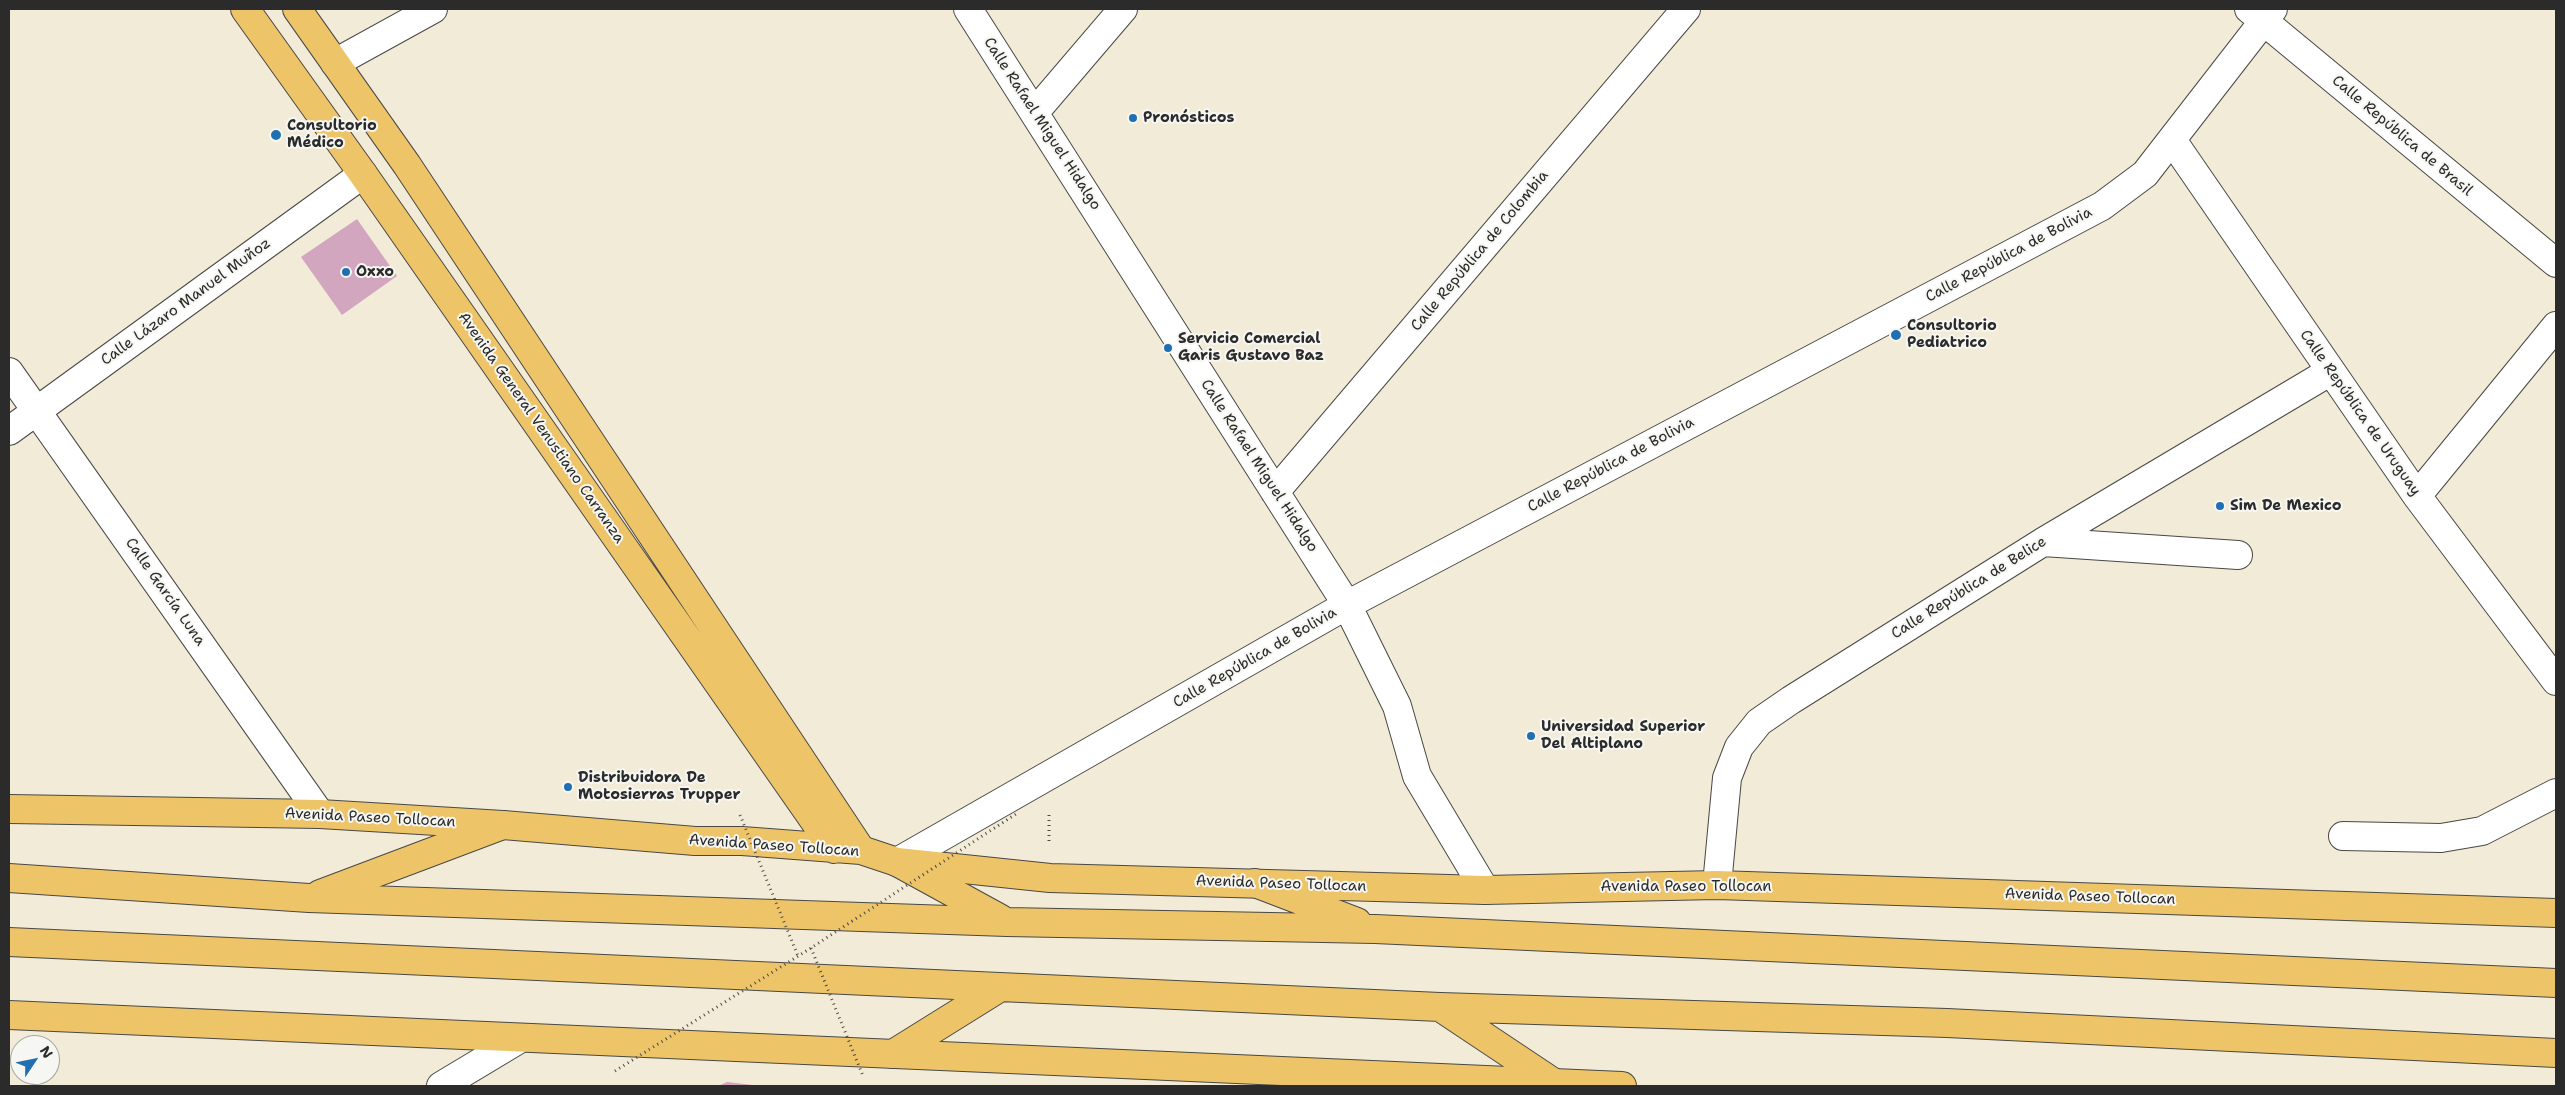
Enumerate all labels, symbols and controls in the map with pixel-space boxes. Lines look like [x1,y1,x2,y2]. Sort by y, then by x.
street label: Calle Rafael Miguel Hidalgo [979,34,1105,214]
street label: Calle República de Brasil [2328,72,2476,200]
place label: Pronósticos [1143,109,1234,127]
marker: Pronósticos [1127,112,1139,124]
place label: Consultorio Médico [287,117,377,152]
marker: Consultorio Médico [269,128,283,142]
street label: Calle República de Colombia [1407,167,1553,335]
street label: Calle República de Bolivia [1923,203,2095,307]
street label: Calle Lázaro Manuel Muñoz [98,234,274,370]
place label: Oxxo [356,263,394,281]
marker: Oxxo [340,266,352,278]
street label: Avenida General Venustiano Carranza [454,309,628,547]
place label: Consultorio Pediatrico [1907,317,1997,352]
street label: Calle República de Uruguay [2296,326,2424,500]
marker: Consultorio Pediatrico [1889,328,1903,342]
place label: Servicio Comercial Garis Gustavo Baz [1178,330,1324,365]
marker: Servicio Comercial Garis Gustavo Baz [1162,342,1174,354]
street label: Calle Rafael Miguel Hidalgo [1196,376,1322,556]
street label: Calle República de Bolivia [1525,413,1697,517]
place label: Sim De Mexico [2230,497,2342,515]
marker: Sim De Mexico [2214,500,2226,512]
street label: Calle República de Belice [1888,533,2050,643]
street label: Calle García Luna [121,535,209,649]
street label: Calle República de Bolivia [1170,604,1340,712]
place label: Universidad Superior Del Altiplano [1541,718,1705,753]
marker: Universidad Superior Del Altiplano [1525,730,1537,742]
place label: Distribuidora De Motosierras Trupper [578,769,740,804]
marker: Distribuidora De Motosierras Trupper [562,781,574,793]
street label: Avenida Paseo Tollocan [284,805,456,831]
street label: Avenida Paseo Tollocan [688,831,860,861]
street label: Avenida Paseo Tollocan [1195,872,1367,896]
street label: Avenida Paseo Tollocan [1601,878,1771,896]
street label: Avenida Paseo Tollocan [2004,885,2176,909]
north arrow [10,1035,60,1085]
text: N [36,1043,57,1062]

